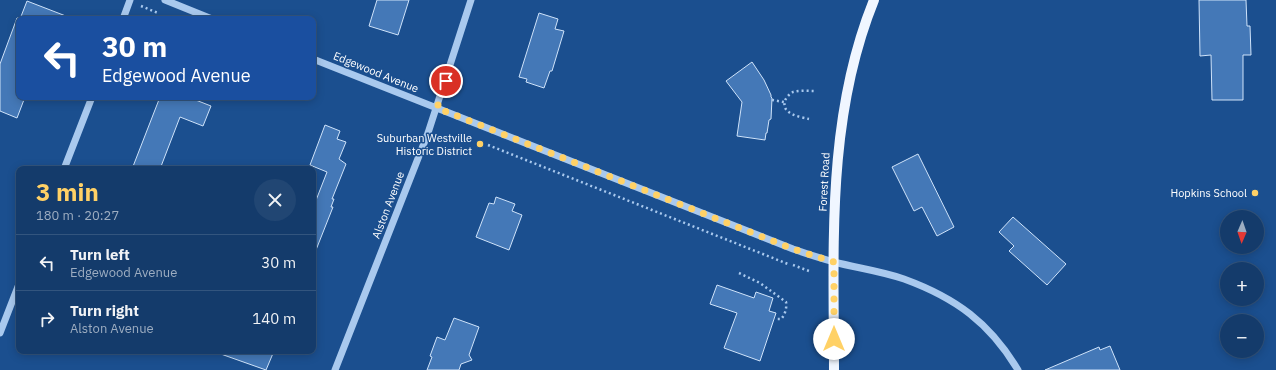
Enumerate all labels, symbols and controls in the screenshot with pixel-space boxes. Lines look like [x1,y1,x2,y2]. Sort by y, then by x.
text: 30 m [102,28,167,65]
icon: left [36,32,88,84]
street label: Edgewood Avenue [331,48,421,96]
text: Edgewood Avenue [102,64,251,87]
pin [429,64,463,98]
icon: arrive [435,70,457,92]
place label: Suburban Westville Historic District [377,131,472,158]
marker: Suburban Westville Historic District [475,139,485,149]
street label: Forest Road [815,152,833,212]
street label: Alston Avenue [369,169,407,241]
text: 3 min [36,176,99,208]
button: close [254,179,296,221]
place label: Hopkins School [1170,186,1247,200]
marker: Hopkins School [1250,188,1260,198]
text: 180 m · 20:27 [36,207,119,224]
north arrow [1220,210,1264,254]
map controls [1220,210,1264,358]
text: Turn left [70,245,130,264]
icon: left [36,252,58,274]
text: 30 m [261,253,296,272]
button: + [1220,262,1264,306]
text: Edgewood Avenue [70,264,177,281]
text: Turn right [70,301,139,320]
icon: right [36,308,58,330]
text: 140 m [252,309,296,328]
button: − [1220,314,1264,358]
position arrow [813,318,855,360]
text: Alston Avenue [70,320,154,337]

